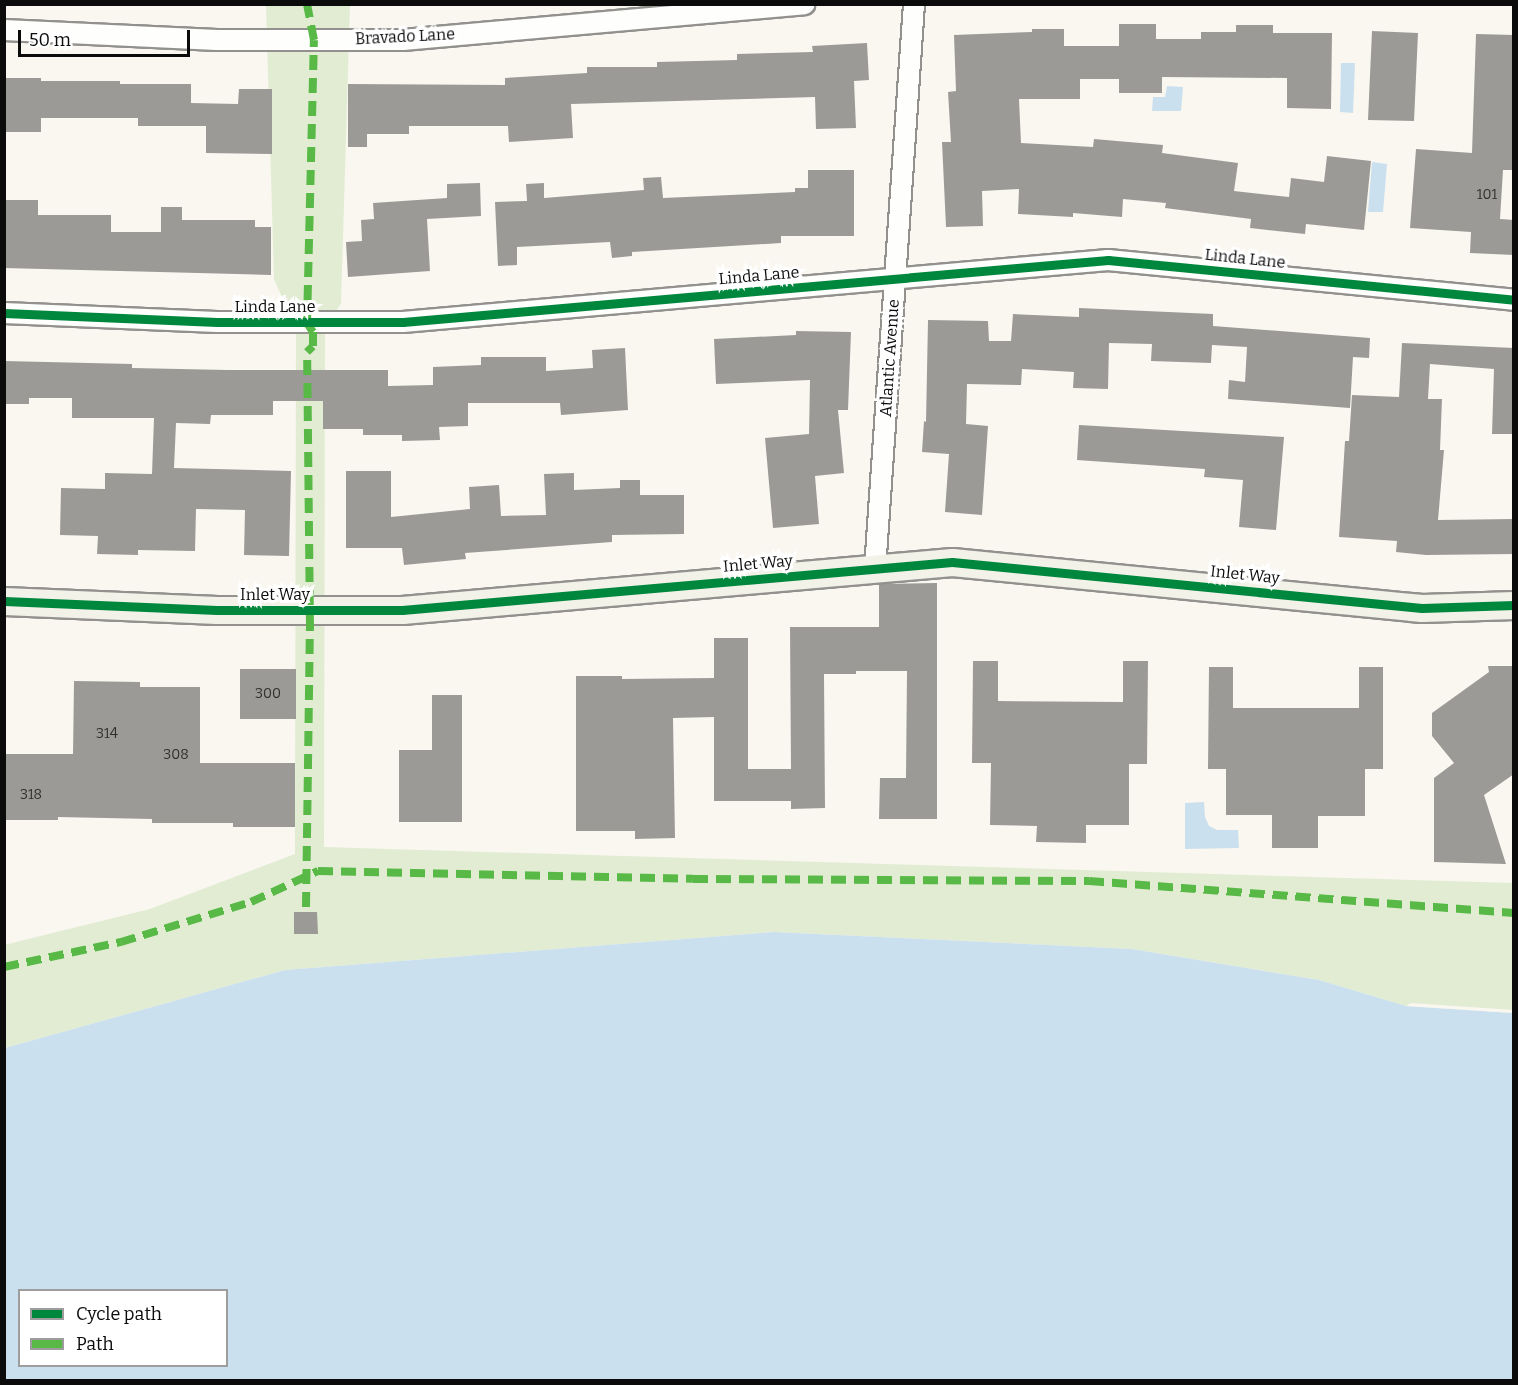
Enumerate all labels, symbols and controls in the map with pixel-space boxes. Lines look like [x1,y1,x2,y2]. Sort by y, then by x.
scale bar [21,18,194,56]
street label: Bravado Lane [355,25,455,49]
text: 50 m [29,29,71,51]
house number: 101 [1477,187,1497,203]
street label: Linda Lane [1204,245,1286,273]
street label: Linda Lane [718,263,800,289]
street label: Linda Lane [235,297,315,317]
street label: Atlantic Avenue [876,298,904,418]
street label: Inlet Way [722,551,794,577]
street label: Inlet Way [1209,562,1281,588]
street label: Inlet Way [240,585,310,605]
house number: 300 [255,686,281,702]
house number: 314 [96,726,118,742]
house number: 308 [163,747,189,763]
house number: 318 [20,787,42,803]
legend [18,1289,228,1367]
text: Cycle path [76,1303,162,1325]
text: Path [76,1333,114,1355]

